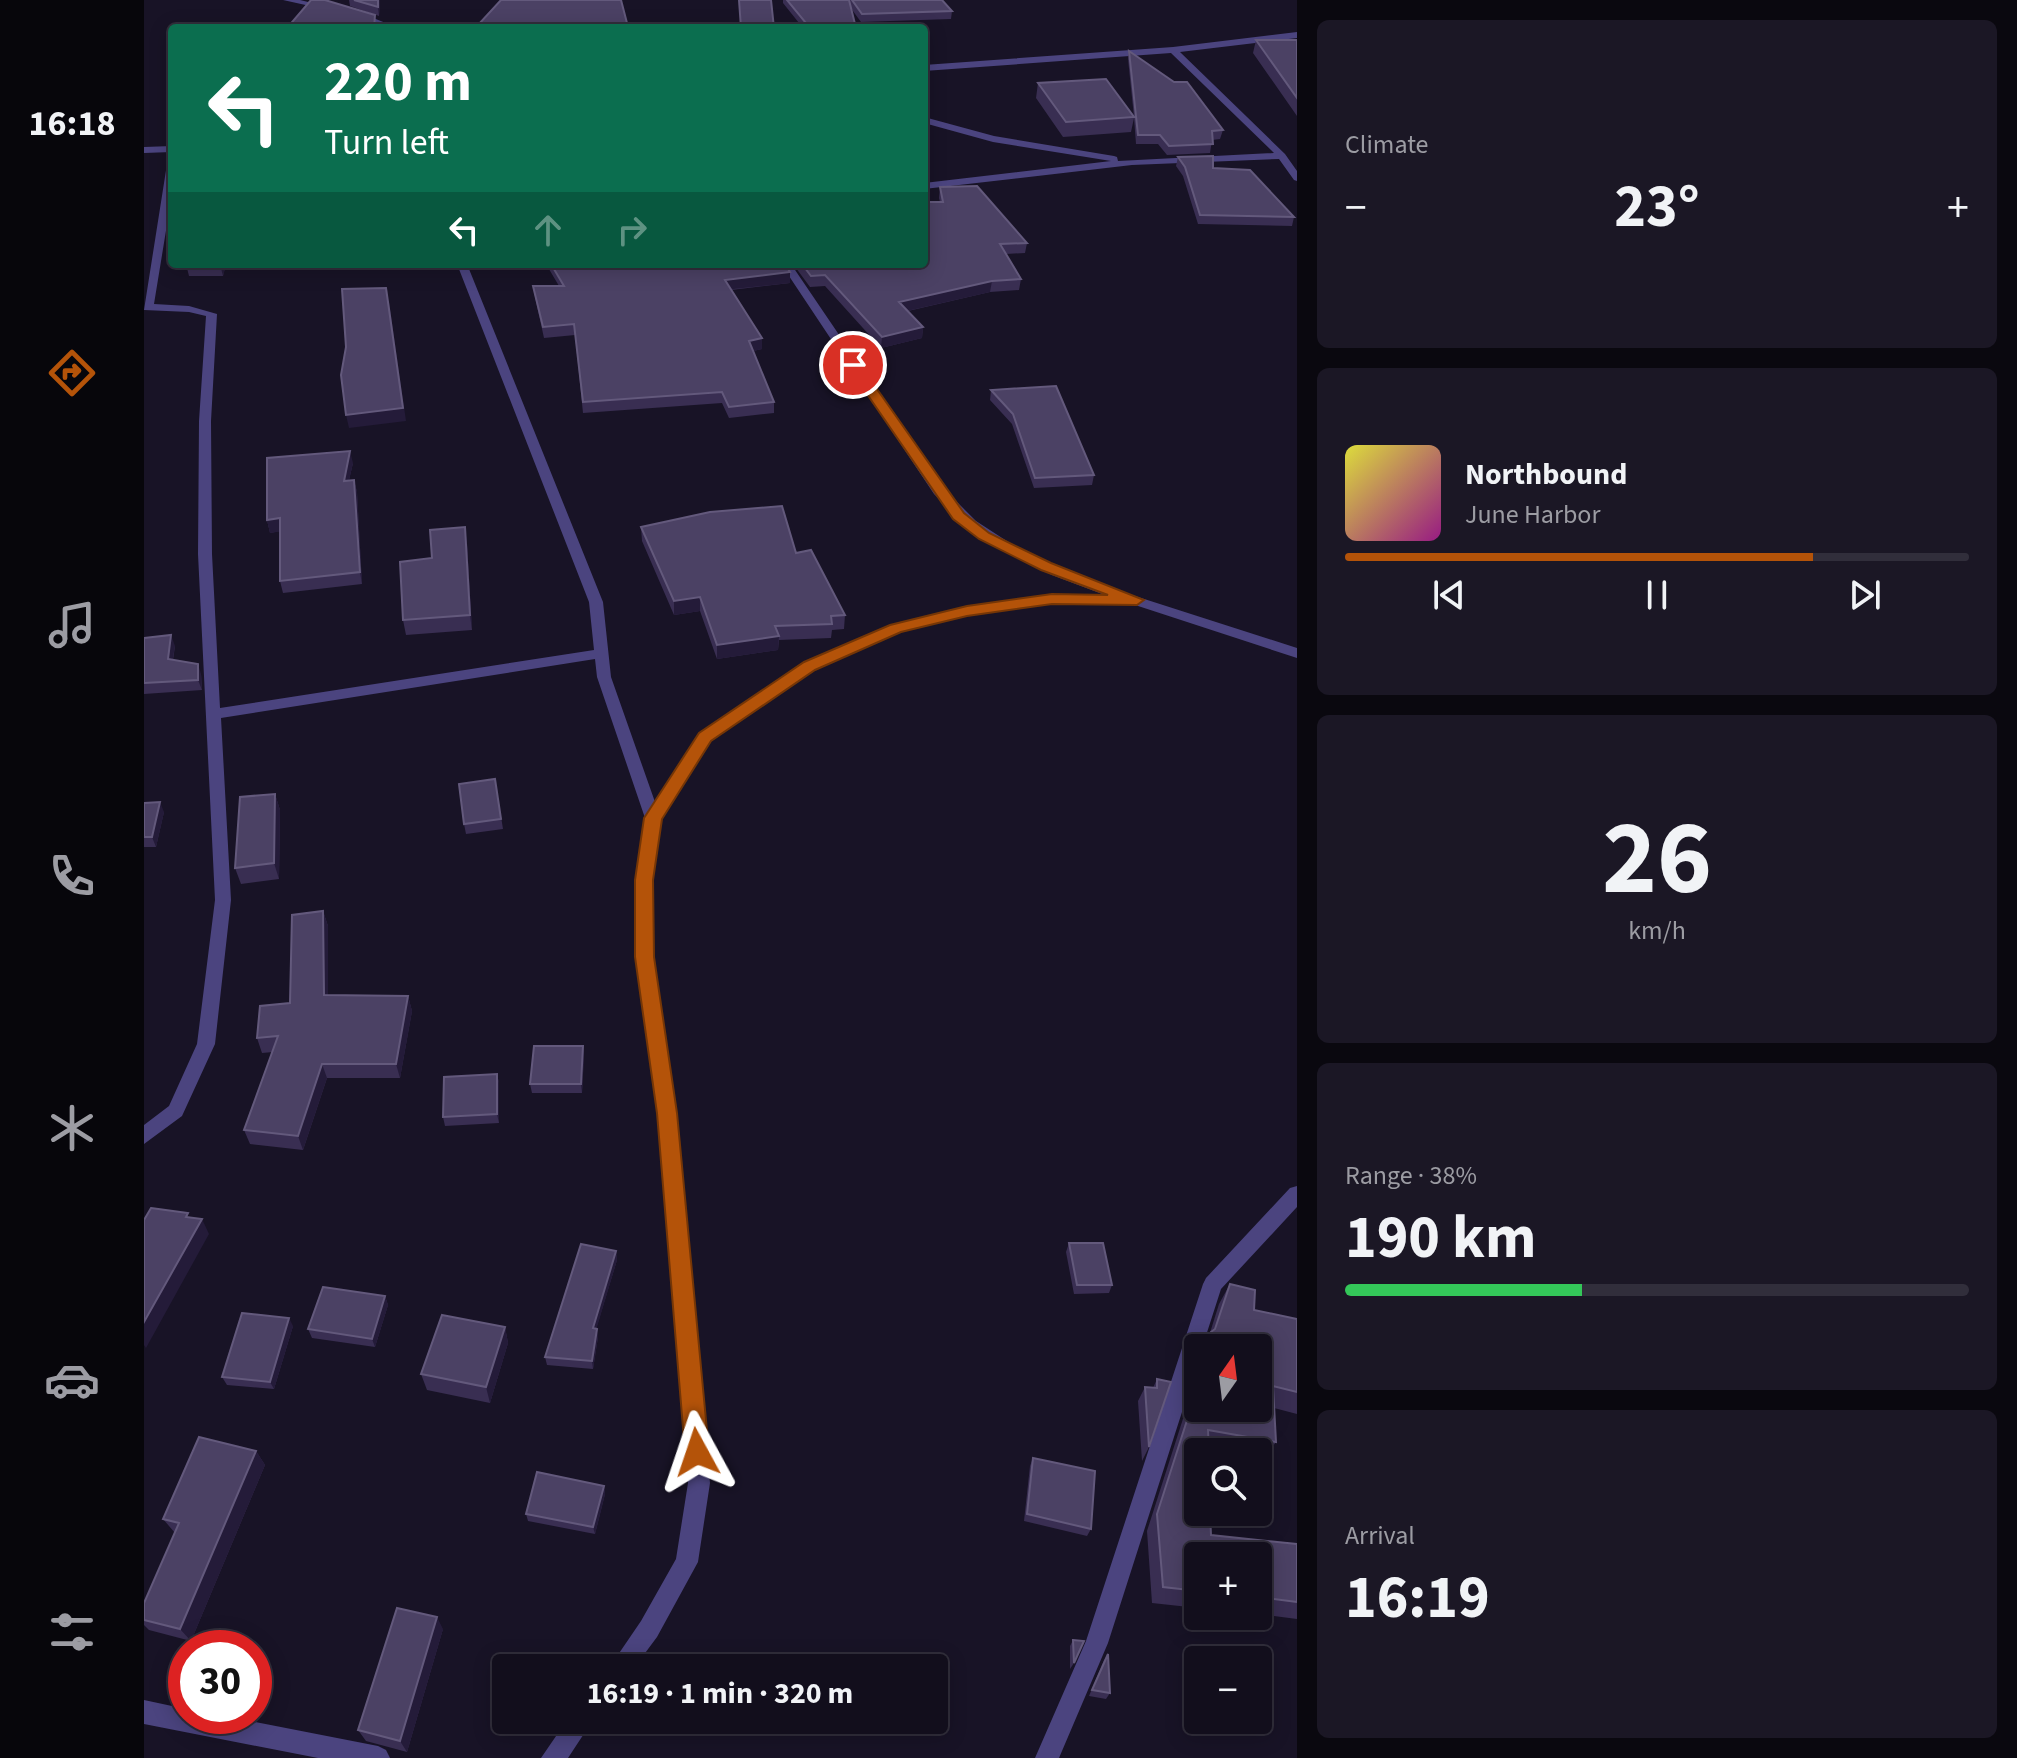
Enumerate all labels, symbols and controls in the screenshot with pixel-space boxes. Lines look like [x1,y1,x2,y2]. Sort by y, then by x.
text: 220 m [324,43,472,122]
icon: left [192,56,296,160]
text: 16:18 [29,98,115,149]
text: Turn left [324,117,449,168]
text: Climate [1345,126,1429,163]
text: 23° [1614,165,1700,250]
text: − [1345,177,1367,240]
text: + [1947,177,1969,240]
icon: left [442,208,486,252]
icon: ahead [526,208,570,252]
icon: right [610,208,654,252]
pin [819,331,887,399]
icon: arrive [831,343,875,387]
icon: directions [44,345,100,401]
text: Northbound [1465,453,1627,496]
text: June Harbor [1465,496,1601,533]
icon: previous [1427,573,1471,617]
icon: pause [1635,573,1679,617]
icon: next [1843,573,1887,617]
icon: music [44,597,100,653]
text: 26 [1602,786,1712,934]
icon: phone [44,848,100,904]
text: km/h [1628,912,1686,949]
icon: climate [44,1100,100,1156]
text: Range · 38% [1345,1157,1477,1194]
text: 190 km [1345,1196,1536,1281]
north arrow [1184,1334,1272,1422]
map controls [1184,1334,1272,1734]
icon: car [44,1352,100,1408]
position arrow [655,1410,739,1494]
button: search [1184,1438,1272,1526]
text: Arrival [1345,1517,1415,1554]
button: + [1184,1542,1272,1630]
text: 16:19 [1345,1556,1490,1641]
icon: filters [44,1604,100,1660]
speed limit sign: 30 [168,1630,272,1734]
button: − [1184,1646,1272,1734]
text: 16:19 · 1 min · 320 m [587,1672,853,1715]

